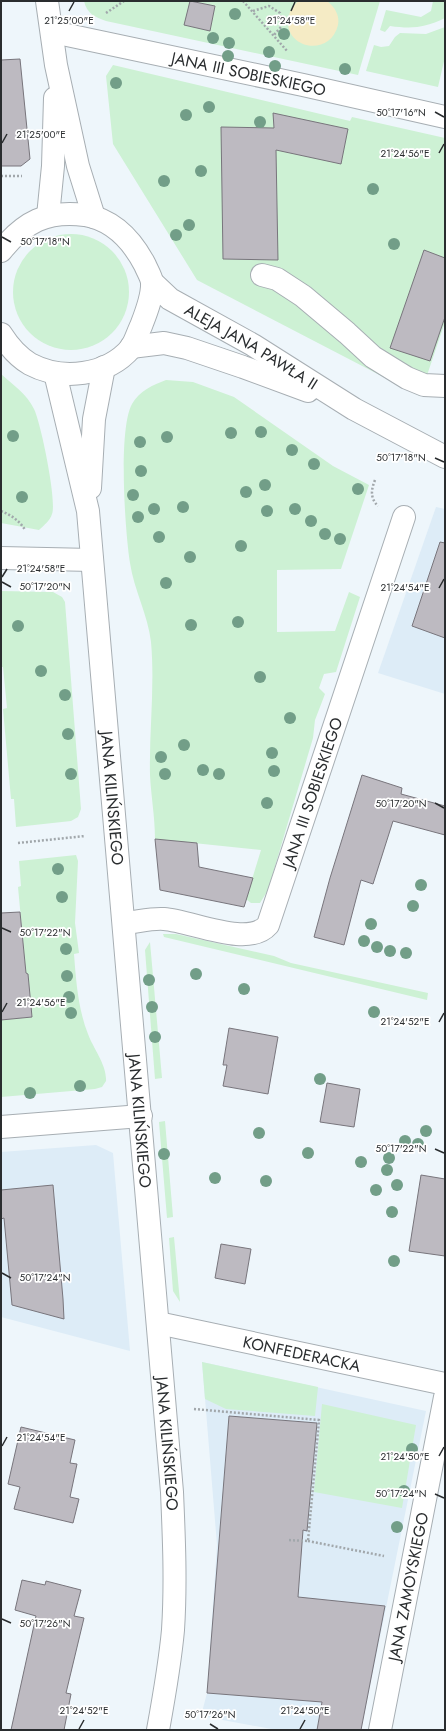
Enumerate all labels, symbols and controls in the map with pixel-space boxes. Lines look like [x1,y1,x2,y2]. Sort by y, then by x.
text: 21°25'00"E [44,13,94,28]
text: 21°24'58"E [267,13,315,28]
street label: JANA III SOBIESKIEGO [167,45,328,101]
text: 50°17'16"N [376,105,426,120]
text: 21°25'00"E [16,127,66,142]
text: 21°24'56"E [381,146,429,161]
text: 50°17'18"N [20,234,70,249]
street label: ALEJA JANA PAWŁA II [181,298,323,395]
text: 50°17'18"N [376,450,426,465]
text: 21°24'58"E [17,561,65,576]
text: 50°17'20"N [19,579,71,594]
text: 21°24'54"E [381,580,429,595]
street label: JANA III SOBIESKIEGO [276,714,348,873]
street label: JANA KILIŃSKIEGO [95,728,130,866]
text: 50°17'20"N [375,796,427,811]
text: 50°17'22"N [20,925,70,940]
text: 21°24'56"E [17,995,65,1010]
text: 21°24'52"E [381,1014,429,1029]
street label: JANA KILIŃSKIEGO [123,1051,157,1189]
text: 50°17'22"N [376,1141,426,1156]
text: 50°17'24"N [20,1270,70,1285]
street label: KONFEDERACKA [241,1330,363,1377]
street label: JANA KILIŃSKIEGO [151,1374,184,1511]
text: 21°24'54"E [17,1430,65,1445]
text: 21°24'50"E [380,1449,430,1464]
text: 50°17'24"N [376,1486,426,1501]
street label: JANA ZAMOYSKIEGO [382,1510,434,1665]
text: 50°17'26"N [20,1616,70,1631]
text: 21°24'52"E [60,1703,108,1718]
text: 21°24'50"E [280,1703,330,1718]
text: 50°17'26"N [185,1707,235,1722]

